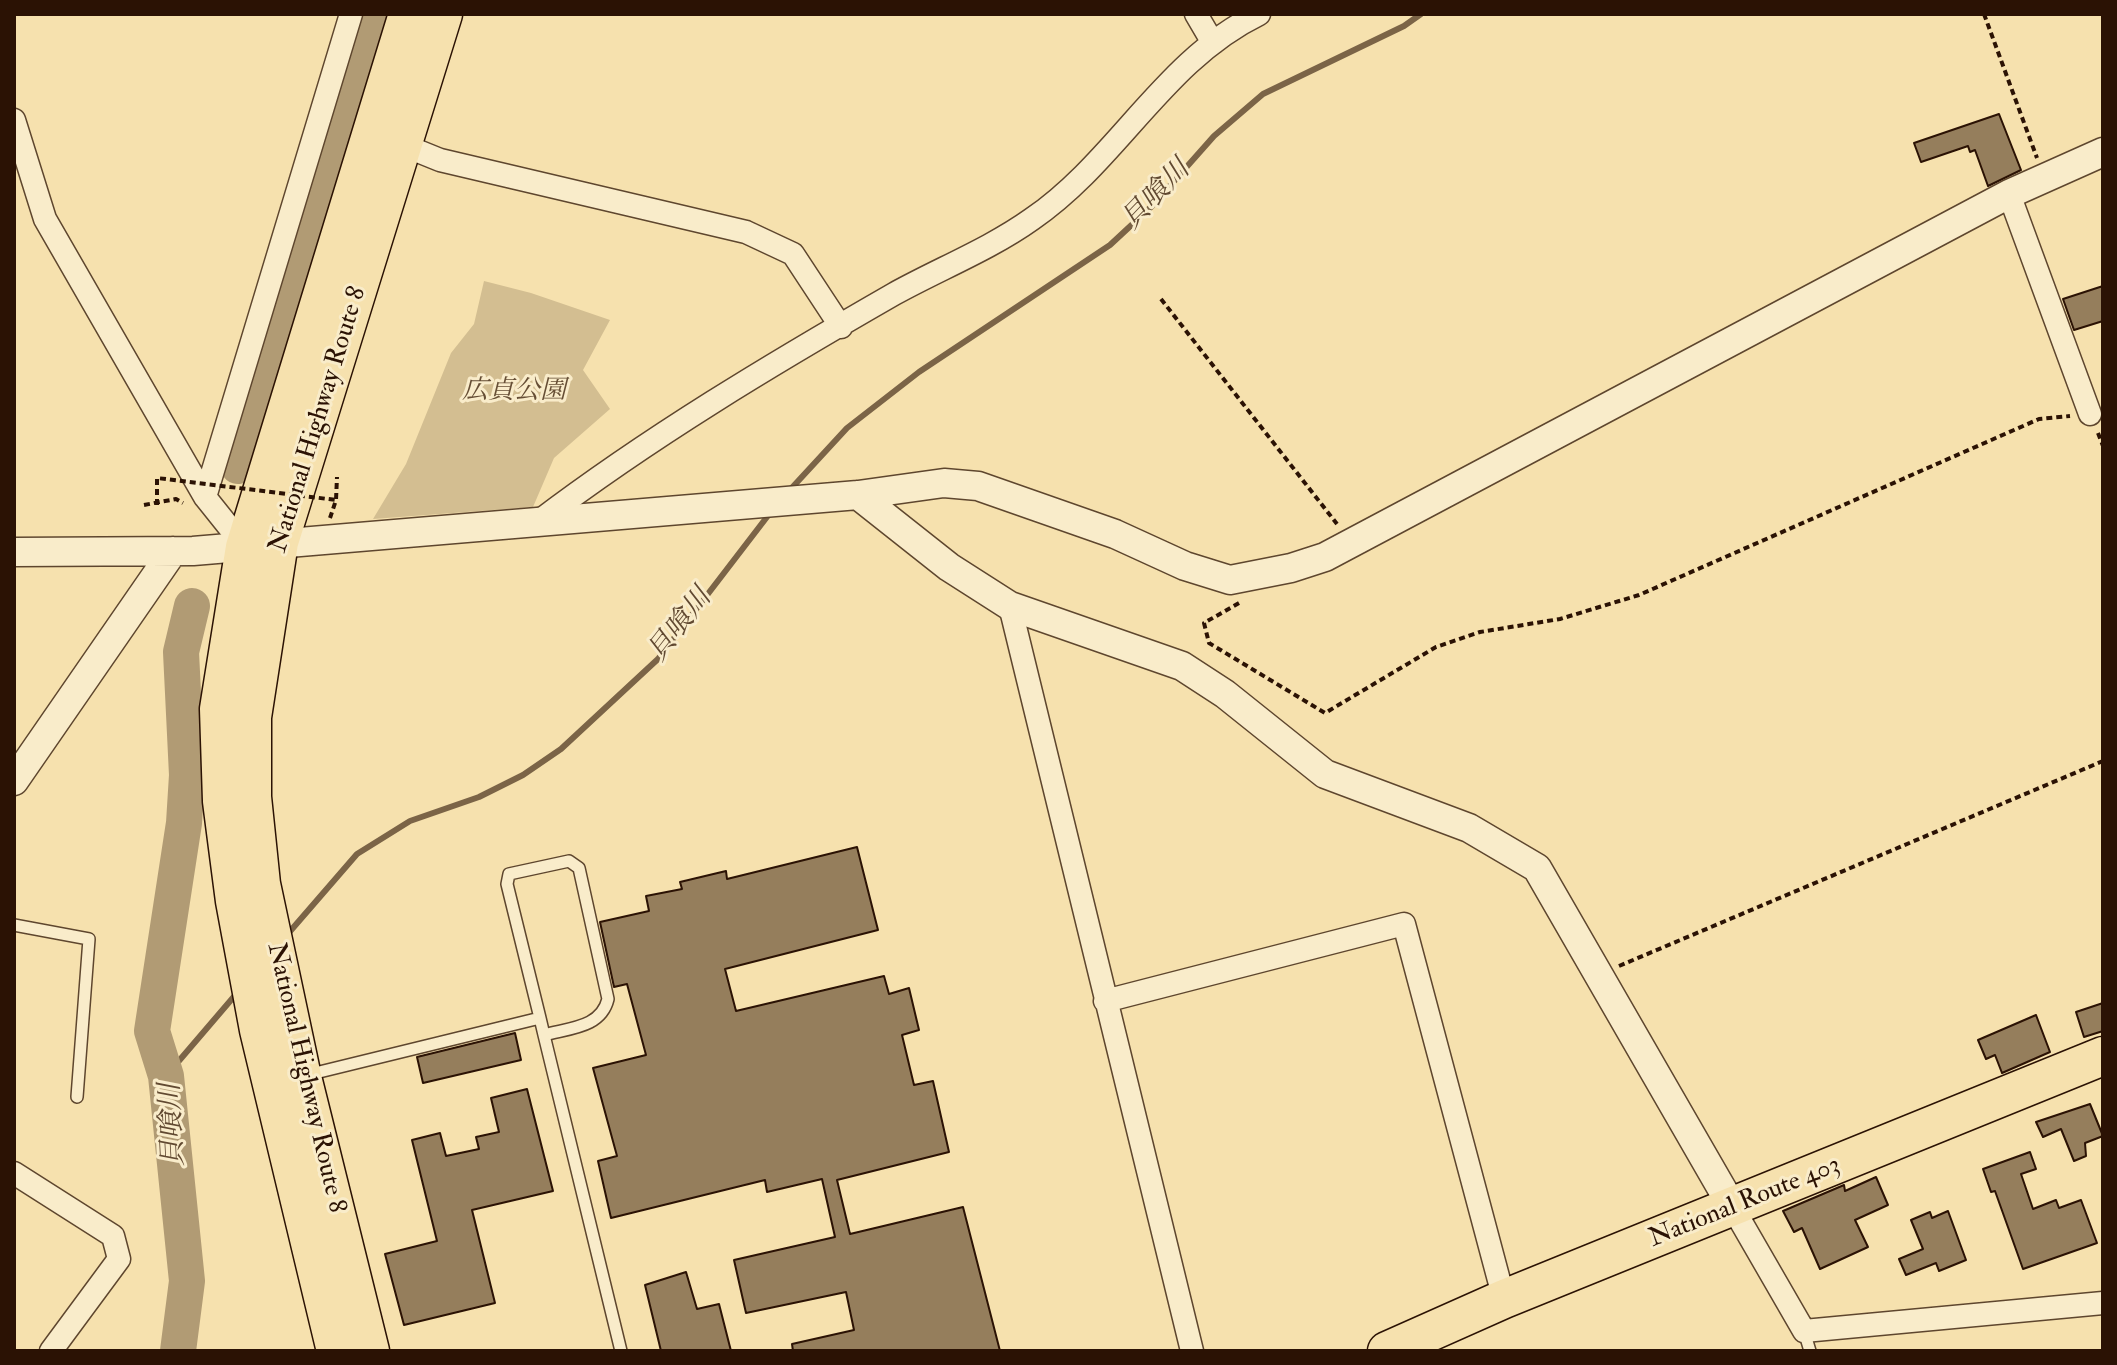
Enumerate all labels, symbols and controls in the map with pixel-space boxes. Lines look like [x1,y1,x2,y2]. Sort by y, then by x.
water label: 貝喰川 [1116,154,1198,238]
street label: National Highway Route 8 [264,283,374,557]
park label: 広貞公園 [462,376,566,408]
water label: 貝喰川 [642,583,720,669]
street label: National Highway Route 8 [259,940,351,1216]
water label: 貝喰川 [155,1082,193,1168]
street label: National Route 403 [1645,1150,1845,1256]

